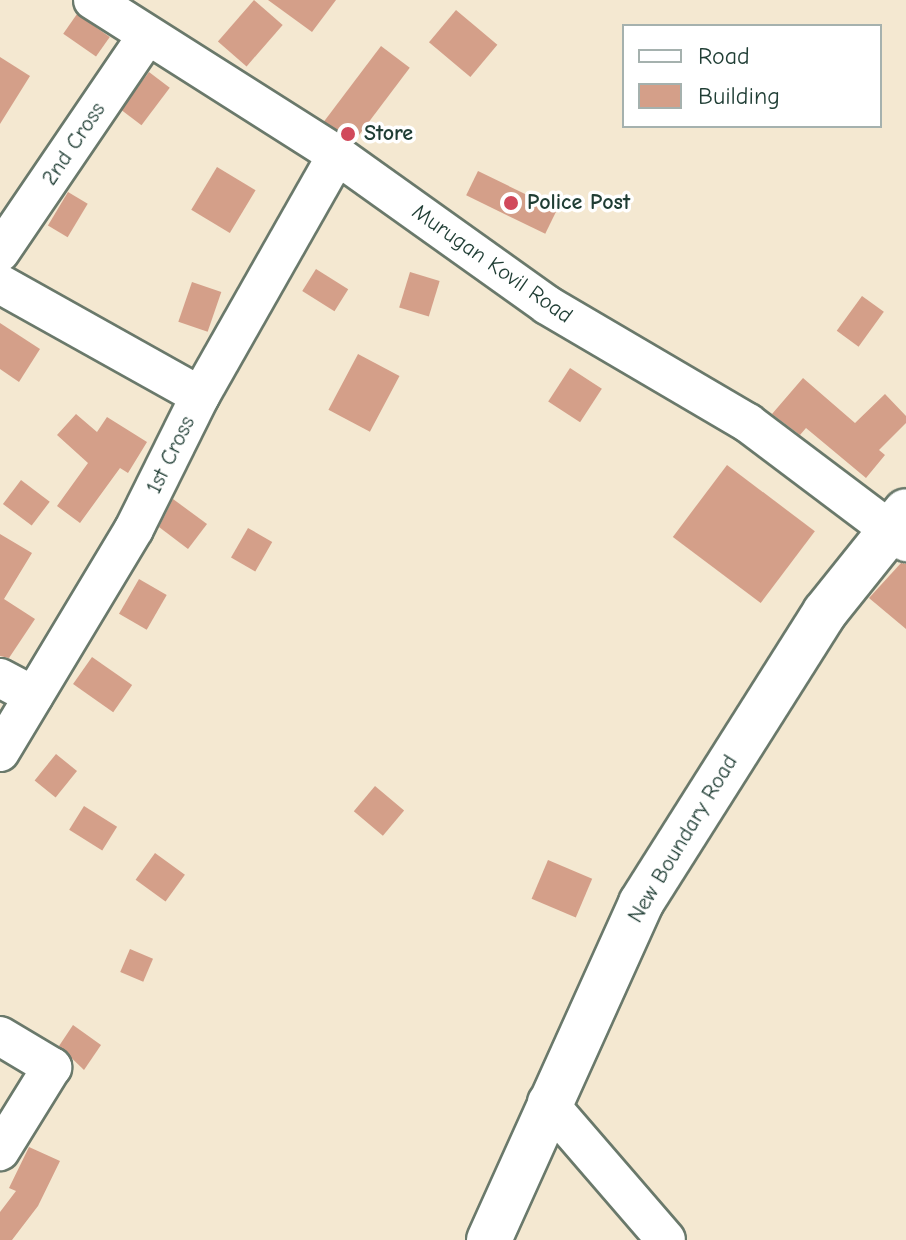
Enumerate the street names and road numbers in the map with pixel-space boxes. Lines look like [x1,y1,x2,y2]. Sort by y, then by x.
street label: 2nd Cross [37,98,111,190]
street label: Murugan Kovil Road [407,199,577,329]
street label: 1st Cross [141,412,201,498]
street label: New Boundary Road [622,750,744,928]

